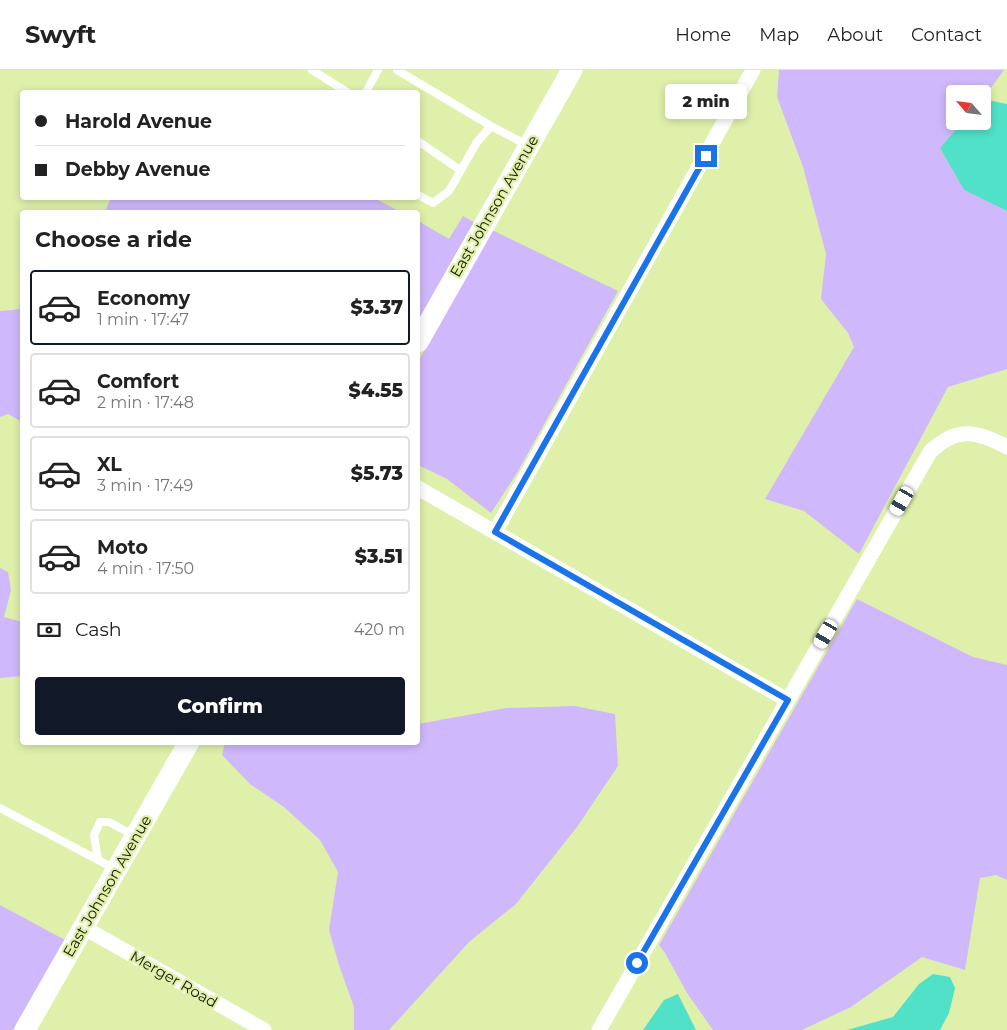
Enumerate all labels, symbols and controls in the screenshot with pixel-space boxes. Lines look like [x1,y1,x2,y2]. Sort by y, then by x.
text: Swyft [25,20,96,49]
text: Home [675,24,731,46]
text: Map [759,24,799,46]
text: About [827,24,883,46]
text: Contact [911,24,982,46]
callout: 2 min [665,83,747,118]
north arrow [946,85,991,130]
map controls [946,85,991,130]
text: 2 min [682,92,730,111]
text: Harold Avenue [65,110,212,133]
street label: East Johnson Avenue [446,132,542,280]
route end [695,145,717,167]
text: Debby Avenue [65,158,211,181]
text: Choose a ride [35,226,192,253]
icon: car [37,285,82,330]
text: Economy [97,287,190,310]
text: $3.37 [350,296,403,319]
text: 1 min · 17:47 [97,310,189,329]
icon: car [37,368,82,413]
text: Comfort [97,370,179,393]
text: $4.55 [348,379,403,402]
text: 2 min · 17:48 [97,393,194,412]
icon: car [37,451,82,496]
text: XL [97,453,122,476]
text: $5.73 [351,462,403,485]
text: 3 min · 17:49 [97,476,193,495]
car [888,484,915,518]
icon: car [37,534,82,579]
text: Moto [97,536,148,559]
text: $3.51 [355,545,403,568]
text: 4 min · 17:50 [97,559,194,578]
icon: cash [35,616,63,644]
car [812,617,839,651]
text: Cash [75,618,122,641]
text: 420 m [354,620,405,639]
button: Confirm [35,677,405,735]
street label: East Johnson Avenue [59,812,155,960]
street label: Merger Road [127,946,221,1012]
route start [626,952,648,974]

